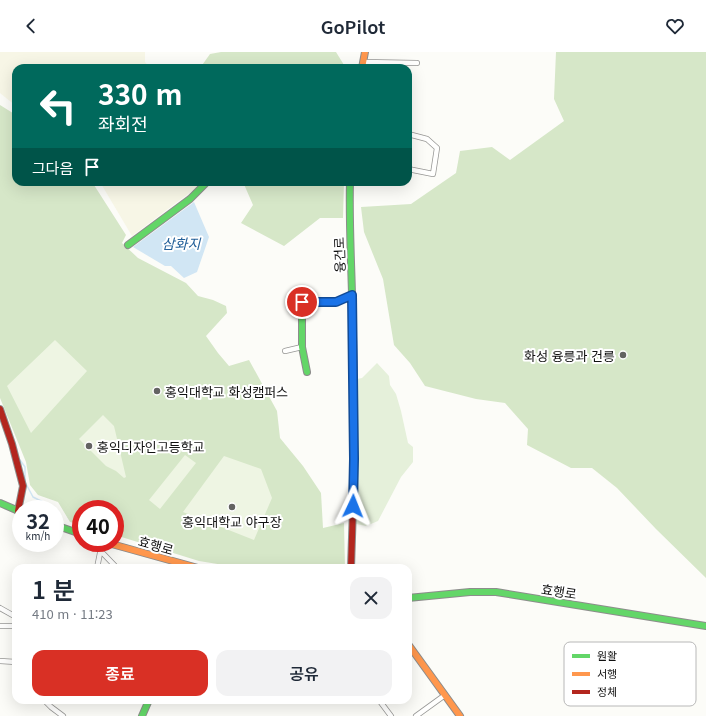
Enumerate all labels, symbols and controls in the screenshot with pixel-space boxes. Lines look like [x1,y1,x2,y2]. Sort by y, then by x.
text: GoPilot [321,13,385,39]
icon: back [20,15,42,37]
icon: heart [664,15,686,37]
text: 330 m [98,73,182,113]
icon: left [32,80,84,132]
text: 좌회전 [98,110,148,136]
icon: arrive [81,156,103,178]
text: 그다음 [32,157,73,178]
water label: 삼화지 [162,233,201,253]
street label: 융건로 [329,237,349,273]
pin [285,285,319,319]
icon: arrive [291,291,313,313]
place label: 화성 융릉과 건릉 [524,346,615,365]
marker: 화성 융릉과 건릉 [618,350,628,360]
place label: 홍익대학교 화성캠퍼스 [165,382,288,401]
marker: 홍익대학교 화성캠퍼스 [152,386,162,396]
place label: 홍익디자인고등학교 [97,437,205,456]
marker: 홍익디자인고등학교 [84,441,94,451]
position arrow [332,485,374,527]
speed limit sign: 40 [72,500,124,552]
marker: 홍익대학교 야구장 [227,502,237,512]
text: 32 [26,506,50,535]
place label: 홍익대학교 야구장 [182,512,282,531]
text: km/h [26,528,50,543]
street label: 효행로 [136,531,176,559]
text: 1 분 [32,571,75,606]
button: close [350,577,392,619]
street label: 효행로 [540,579,578,603]
text: 410 m · 11:23 [32,604,113,623]
legend [564,642,696,706]
text: 원활 [597,647,617,663]
button: 종료 [32,650,208,696]
button: 공유 [216,650,392,696]
text: 서행 [597,665,617,681]
text: 정체 [597,683,617,699]

